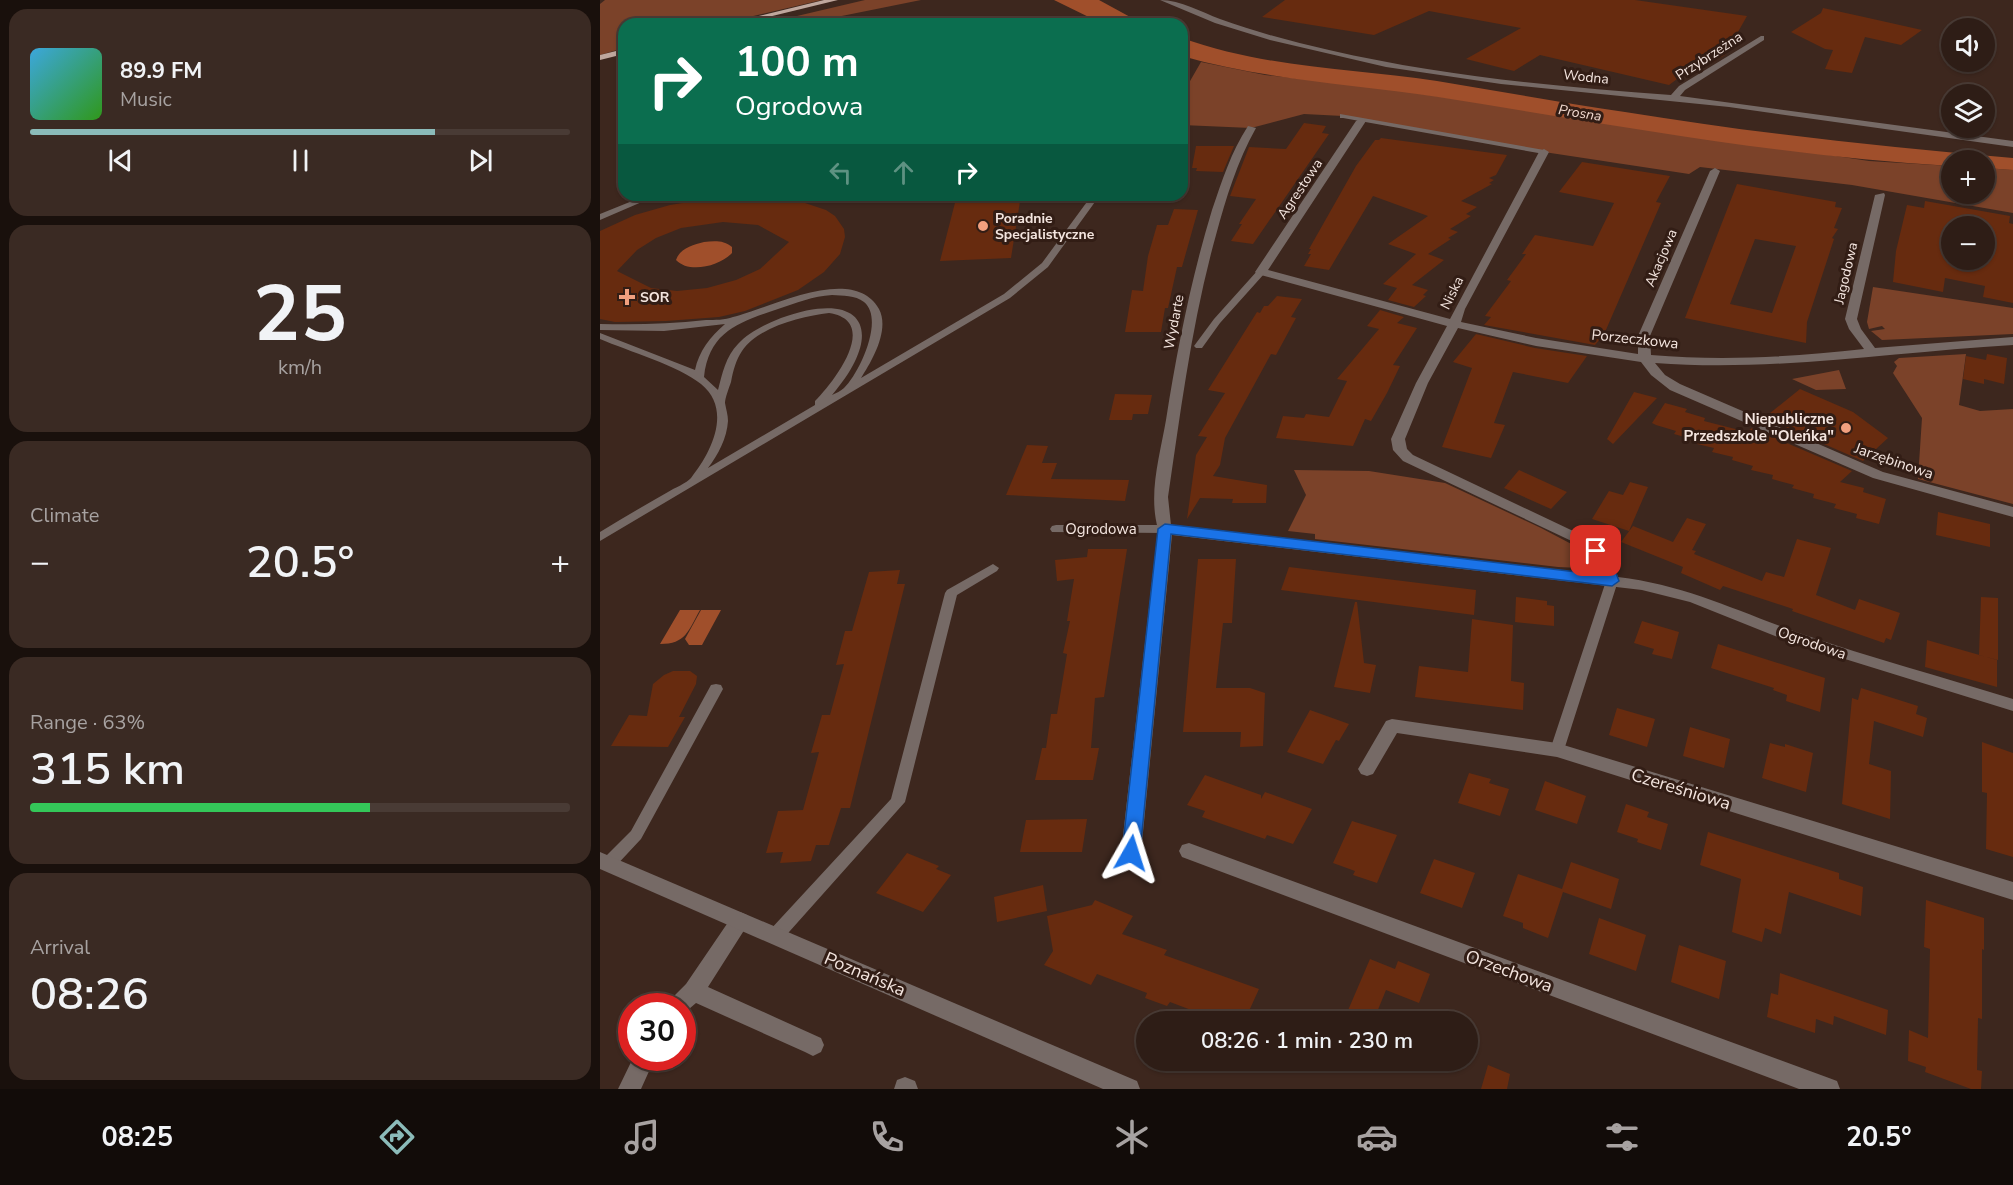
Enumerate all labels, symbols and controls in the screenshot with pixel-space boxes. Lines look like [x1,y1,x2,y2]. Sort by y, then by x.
map controls [1941,18,1995,270]
button: sound [1941,18,1995,72]
street label: Przybrzeżna [1672,27,1746,85]
text: 100 m [735,34,859,91]
icon: right [636,42,714,120]
text: 89.9 FM [120,56,202,86]
street label: Wodna [1562,65,1610,89]
button: layers [1941,84,1995,138]
text: Music [120,86,172,113]
text: Ogrodowa [735,88,863,125]
water label: Prosna [1557,100,1603,126]
icon: previous [104,144,137,177]
icon: pause [284,144,317,177]
icon: next [464,144,497,177]
button: + [1941,150,1995,204]
street label: Agrestowa [1273,155,1327,223]
icon: left [824,156,857,189]
icon: ahead [887,156,920,189]
icon: right [950,156,983,189]
place label: Poradnie Specjalistyczne [995,209,1095,244]
button: − [1941,216,1995,270]
marker: Poradnie Specjalistyczne [976,219,990,233]
street label: Akacjowa [1640,226,1682,290]
street label: Jagodowa [1829,240,1862,307]
text: 25 [253,261,347,368]
street label: Niska [1436,273,1468,313]
marker: SOR [618,288,636,306]
place label: SOR [640,288,670,307]
street label: Wydarte [1159,293,1189,351]
street label: Porzeczkowa [1590,324,1680,354]
text: km/h [278,354,322,381]
place label: Niepubliczne Przedszkole "Oleńka" [1684,409,1834,446]
marker: Niepubliczne Przedszkole "Oleńka" [1839,421,1853,435]
street label: Jarzębinowa [1851,438,1936,484]
text: Climate [30,502,99,529]
street label: Ogrodowa [1065,519,1137,539]
pin [1570,525,1621,576]
text: 20.5° [246,532,354,593]
icon: arrive [1579,534,1612,567]
text: − [30,540,50,585]
text: + [550,540,570,585]
street label: Ogrodowa [1775,622,1849,664]
text: Range · 63% [30,709,145,736]
text: 315 km [30,739,185,800]
street label: Czereśniowa [1628,762,1734,816]
position arrow [1099,821,1163,885]
text: Arrival [30,934,90,961]
street label: Orzechowa [1462,944,1556,998]
street label: Poznańska [821,946,909,1002]
text: 08:26 [30,964,149,1025]
speed limit sign: 30 [618,993,696,1071]
text: 08:26 · 1 min · 230 m [1201,1026,1413,1056]
icon: directions [376,1116,418,1158]
icon: music [621,1116,663,1158]
icon: phone [866,1116,908,1158]
icon: climate [1111,1116,1153,1158]
icon: car [1356,1116,1398,1158]
icon: filters [1601,1116,1643,1158]
text: 08:25 [101,1119,173,1156]
text: 20.5° [1846,1119,1911,1156]

